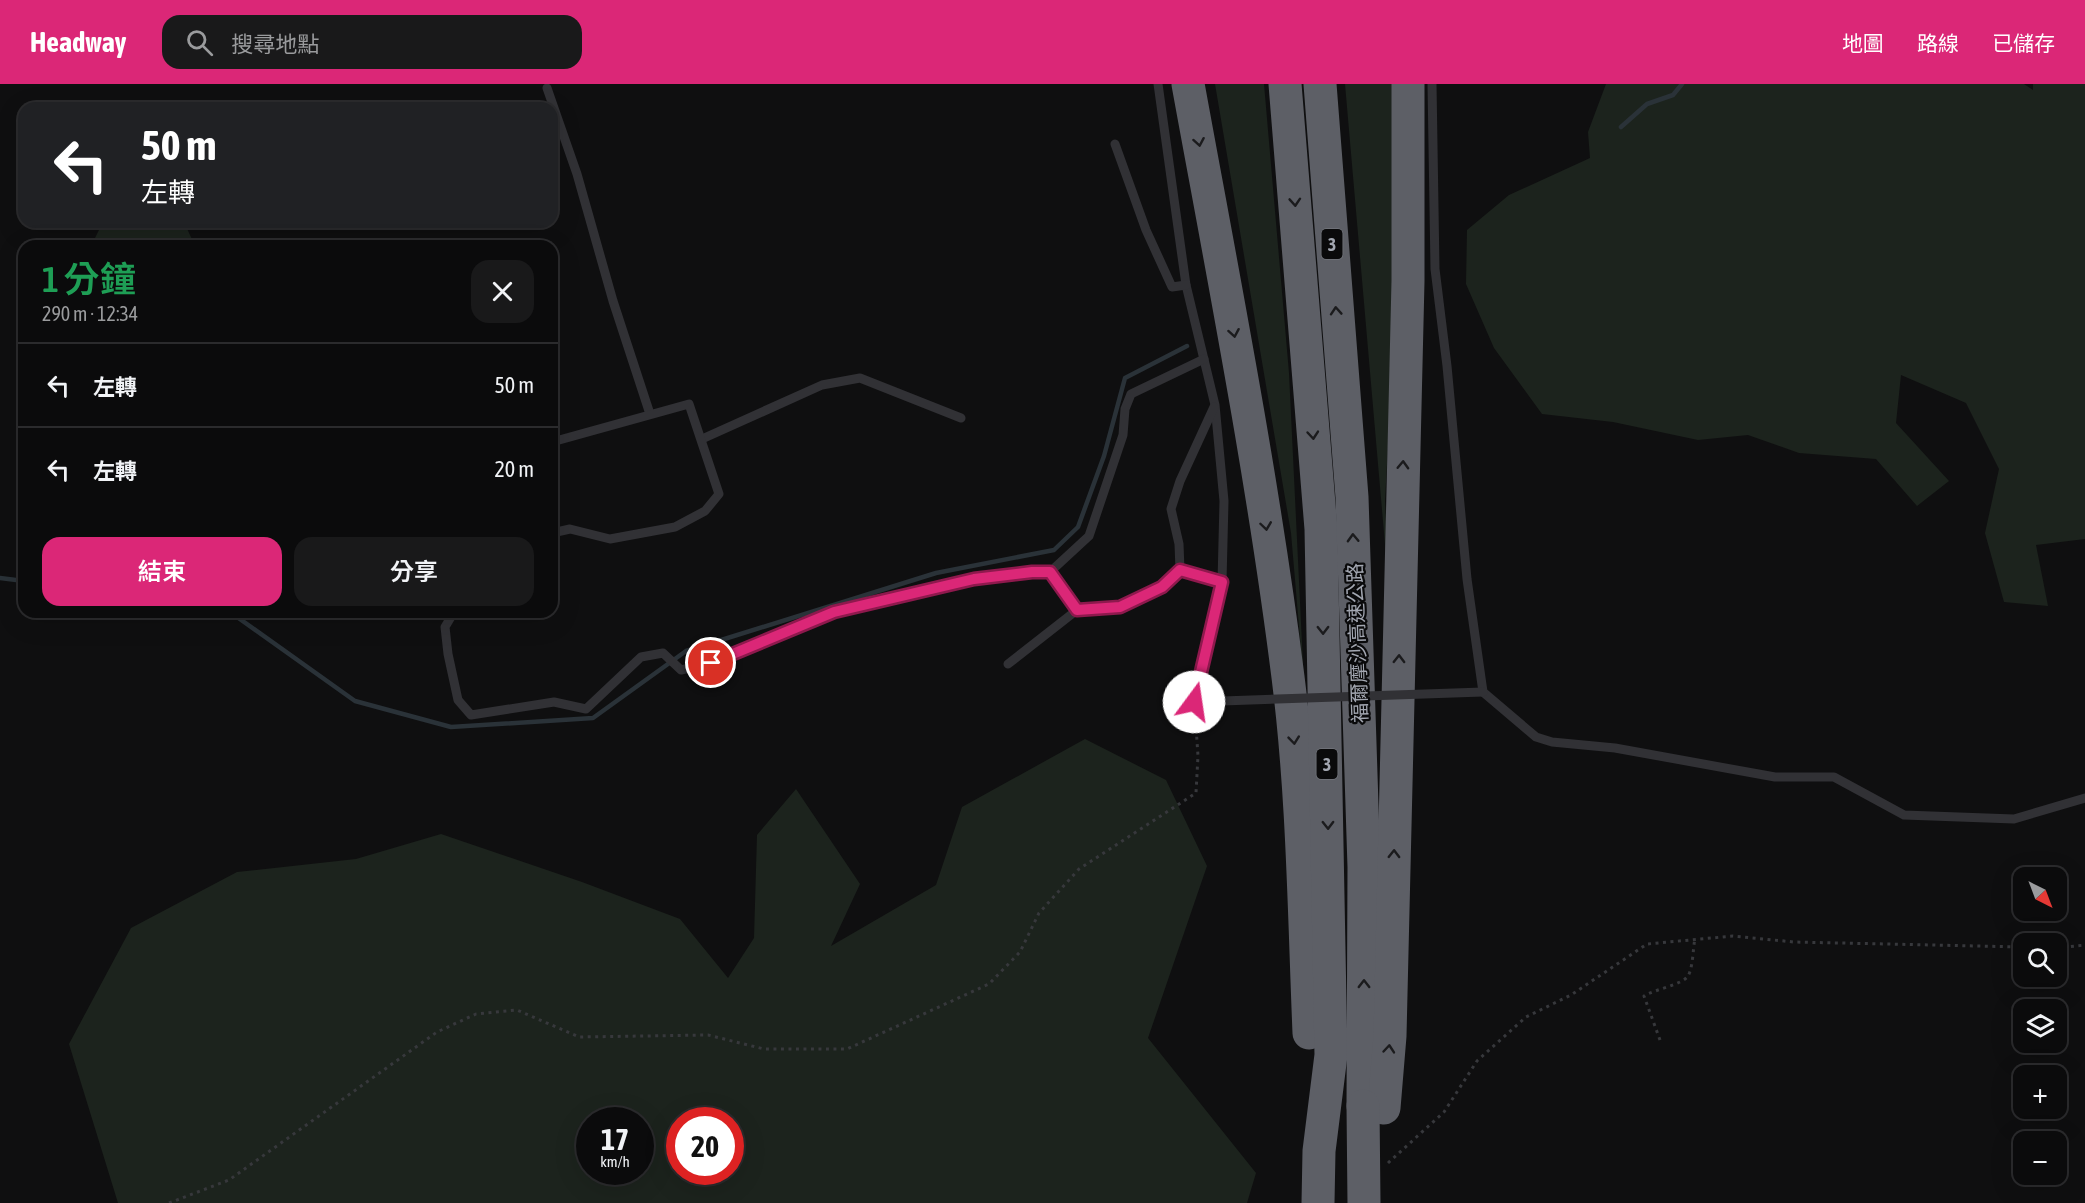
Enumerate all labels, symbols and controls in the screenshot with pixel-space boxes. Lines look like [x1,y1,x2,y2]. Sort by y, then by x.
search box [162,15,582,69]
text: Headway [30,26,126,58]
icon: search [183,26,216,59]
text: 搜尋地點 [231,31,319,57]
text: 地圖 [1842,31,1884,55]
text: 路線 [1917,31,1959,55]
text: 已儲存 [1992,31,2055,55]
text: 50 m [141,121,216,169]
icon: left [42,126,120,204]
one-way arrow [1192,136,1205,146]
text: 左轉 [141,177,195,208]
one-way arrow [1288,198,1301,207]
road number: 3 [1322,229,1342,259]
text: 1 分鐘 [42,258,136,300]
button: close [471,260,534,323]
text: 290 m · 12:34 [42,302,138,325]
one-way arrow [1330,307,1343,316]
one-way arrow [1227,328,1240,338]
icon: left [42,369,75,402]
text: 50 m [494,372,534,398]
text: 左轉 [93,374,137,400]
one-way arrow [1306,431,1319,440]
icon: left [42,453,75,486]
text: 20 m [494,456,534,482]
text: 左轉 [93,458,137,484]
one-way arrow [1397,460,1410,469]
one-way arrow [1259,521,1271,530]
one-way arrow [1347,533,1360,542]
button: 結束 [42,537,282,606]
button: 分享 [294,537,534,606]
street label: 福爾摩沙高速公路 [1343,563,1371,723]
one-way arrow [1317,626,1329,635]
pin [685,637,736,688]
icon: arrive [694,646,727,679]
one-way arrow [1392,655,1405,664]
position arrow [1162,670,1226,734]
one-way arrow [1287,735,1300,744]
road number: 3 [1316,749,1338,779]
one-way arrow [1322,821,1335,830]
one-way arrow [1388,850,1400,859]
north arrow [2013,867,2067,921]
map controls [2013,867,2067,1185]
button: search [2013,933,2067,987]
one-way arrow [1358,980,1370,989]
button: layers [2013,999,2067,1053]
one-way arrow [1382,1045,1395,1054]
button: + [2013,1065,2067,1119]
speed limit sign: 20 [666,1107,744,1185]
text: 17 [601,1122,629,1156]
button: − [2013,1131,2067,1185]
text: km/h [600,1153,630,1170]

